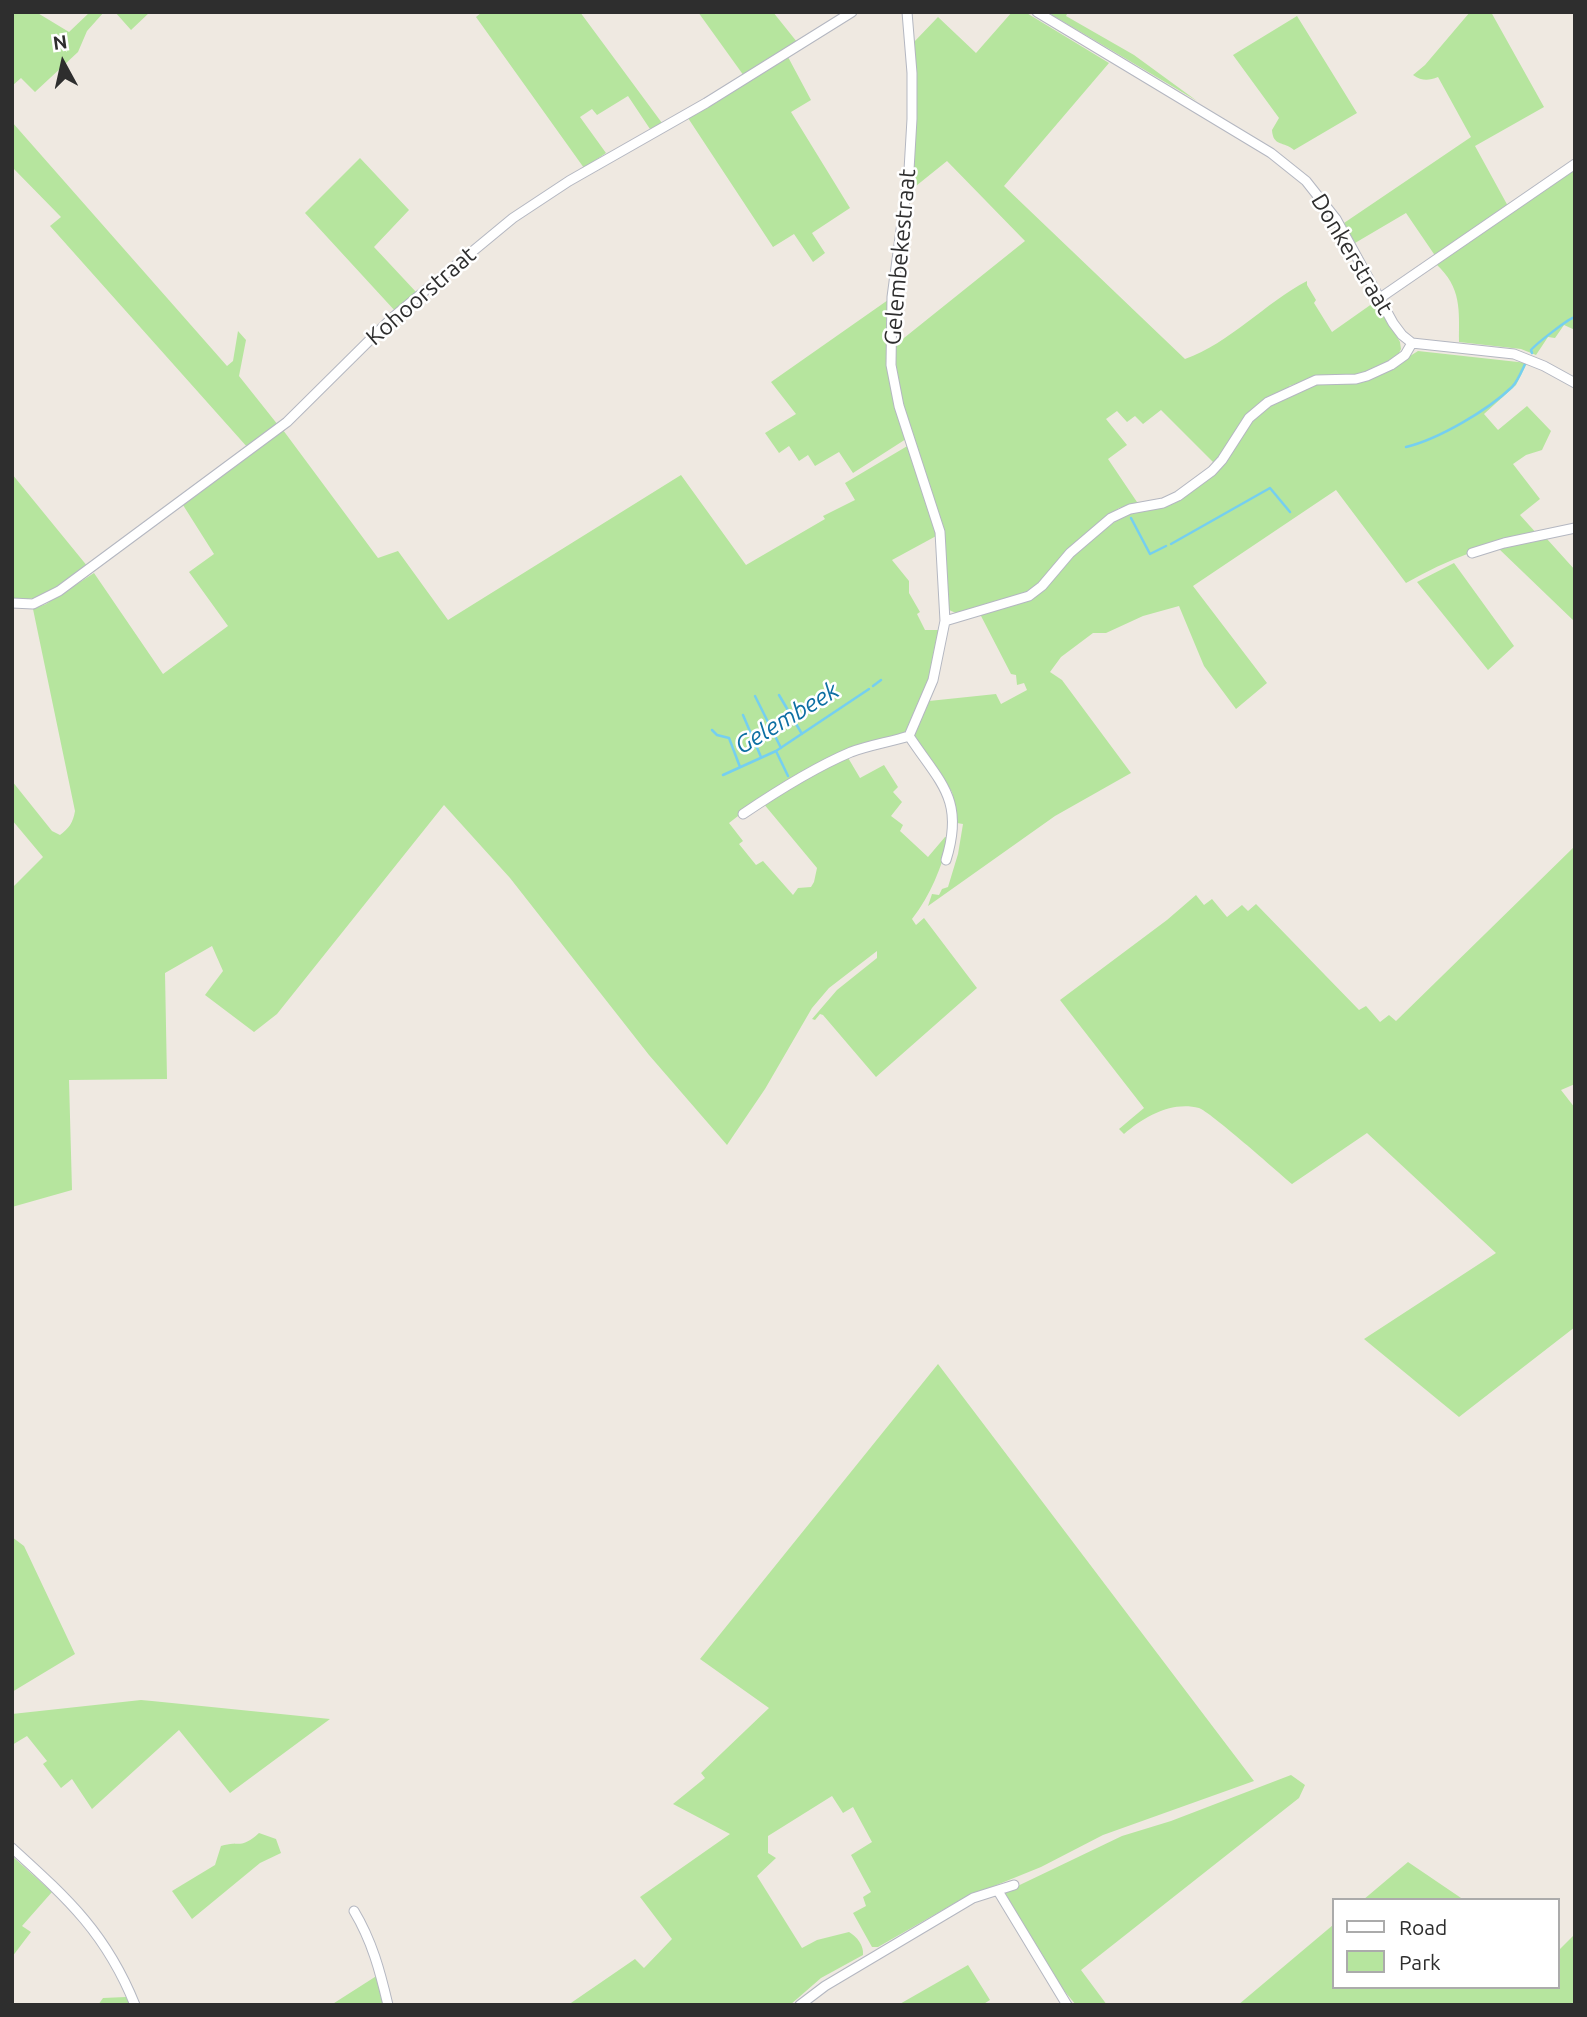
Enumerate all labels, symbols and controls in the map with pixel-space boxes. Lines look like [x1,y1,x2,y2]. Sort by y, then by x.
north arrow [28,28,98,98]
text: N [52,30,69,54]
street label: Gelembekestraat [879,168,921,346]
street label: Donkerstraat [1305,189,1399,319]
street label: Kohoorstraat [361,241,481,351]
water label: Gelembeek [730,676,844,760]
legend [1332,1898,1559,1989]
text: Road [1399,1915,1447,1939]
text: Park [1399,1950,1441,1974]

